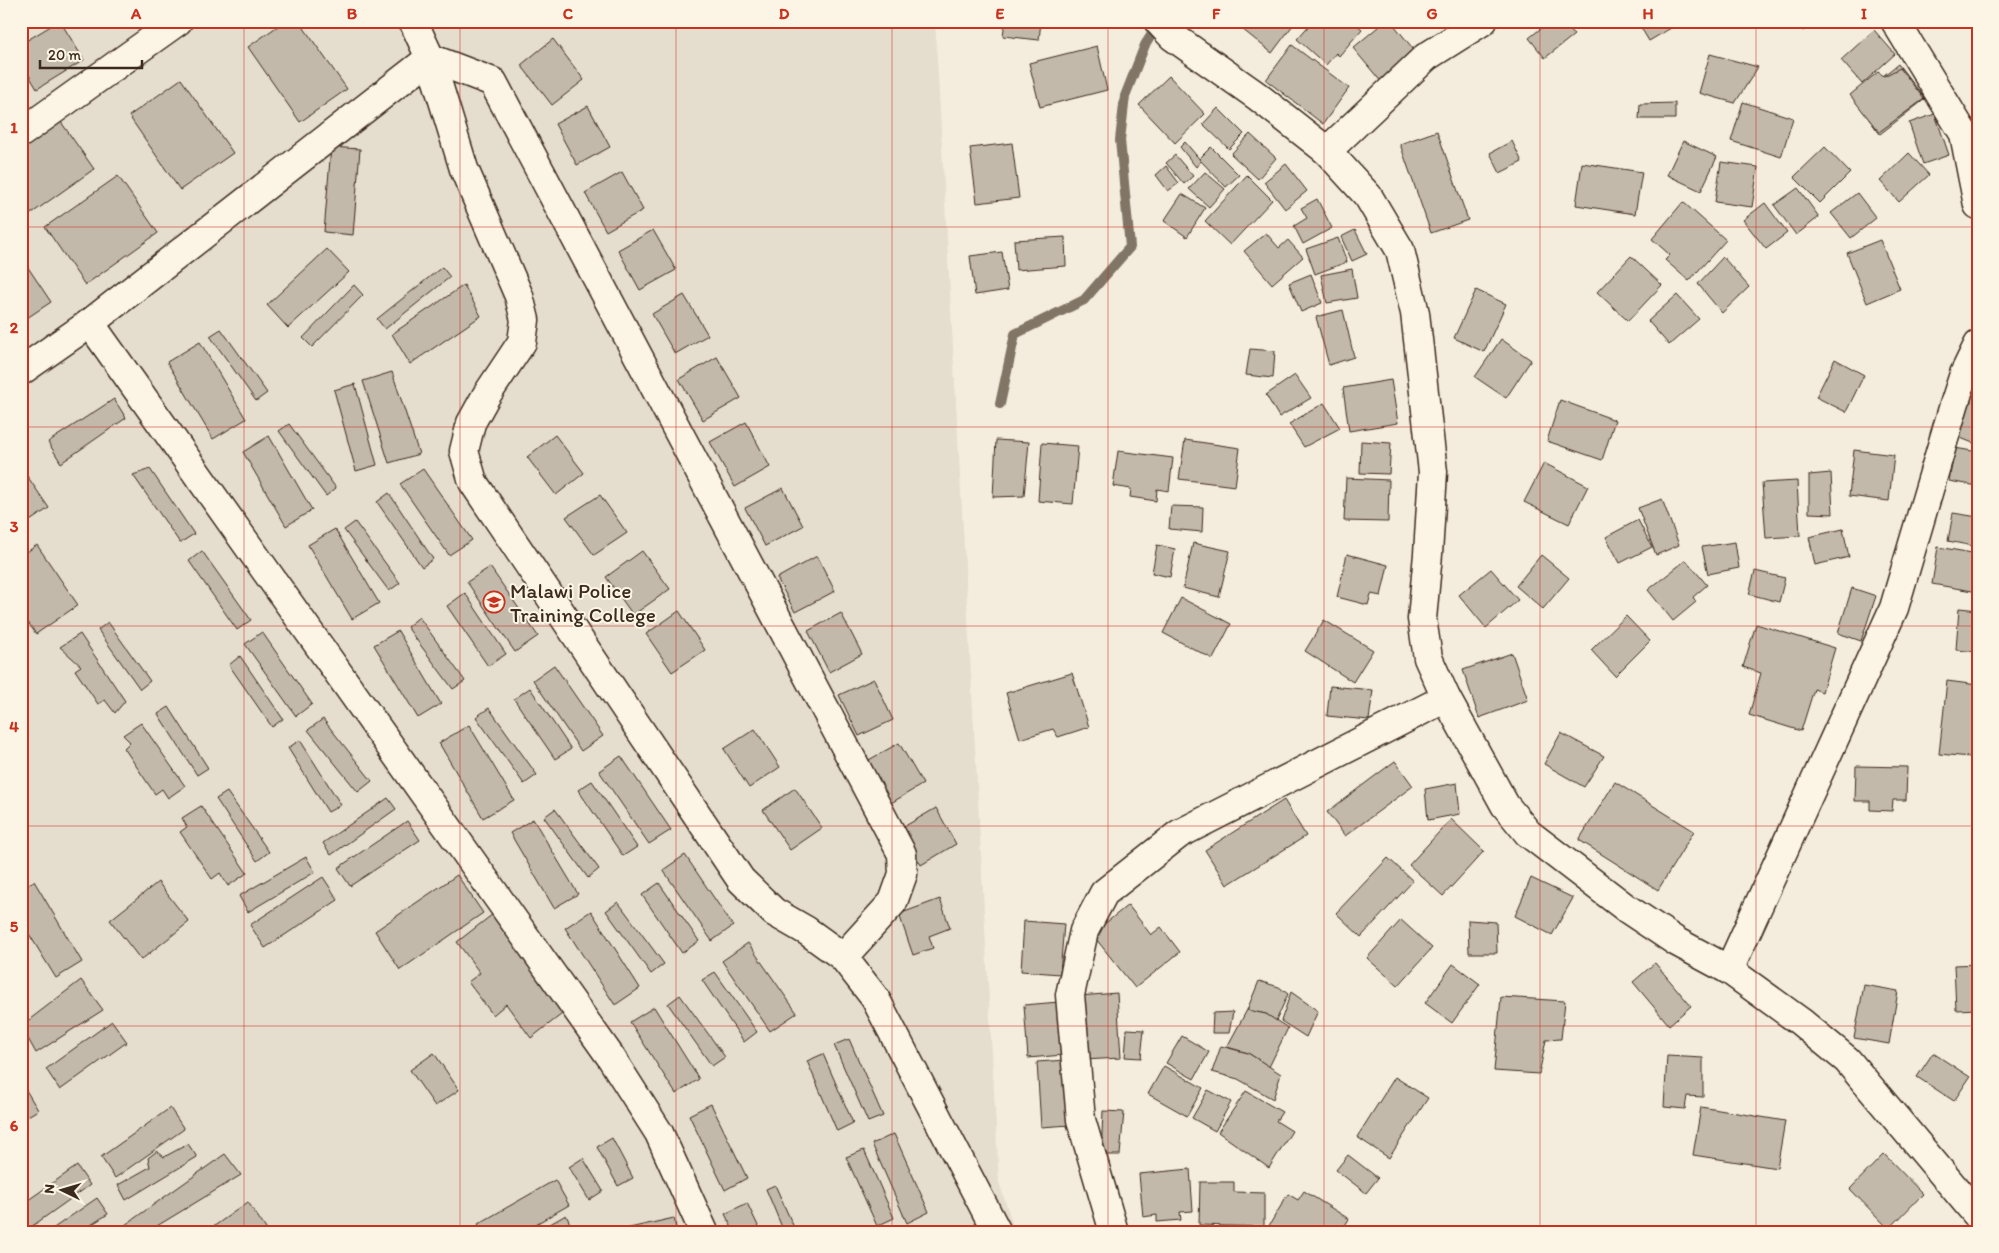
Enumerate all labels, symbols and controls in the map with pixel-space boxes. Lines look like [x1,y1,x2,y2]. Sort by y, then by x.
text: A [130,4,142,23]
text: B [347,4,358,23]
text: C [563,4,574,23]
text: D [779,4,790,23]
text: E [996,4,1005,23]
text: F [1212,4,1221,23]
text: G [1426,4,1438,23]
text: H [1642,4,1654,23]
text: I [1861,4,1867,23]
scale bar [40,38,142,70]
text: 20 m [48,46,82,64]
text: 1 [10,118,18,137]
text: 2 [10,318,19,337]
text: 3 [10,517,19,536]
place label: Malawi Police Training College [510,578,656,627]
school or university icon: Malawi Police Training College [482,590,506,614]
text: 4 [9,717,19,736]
text: 5 [10,917,19,936]
text: 6 [10,1116,19,1135]
north arrow [38,1166,88,1216]
text: N [41,1183,58,1194]

